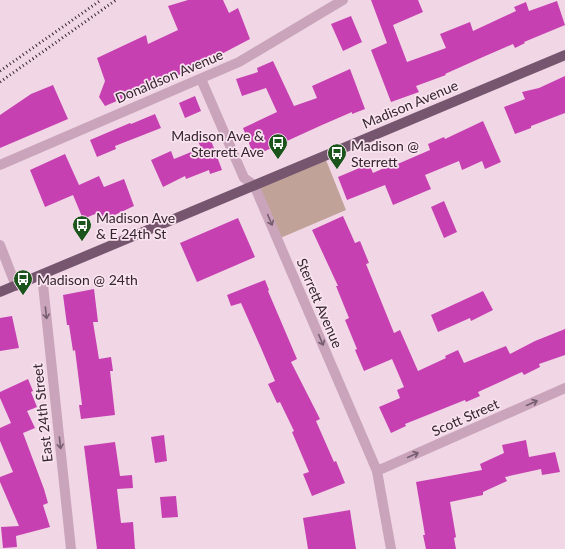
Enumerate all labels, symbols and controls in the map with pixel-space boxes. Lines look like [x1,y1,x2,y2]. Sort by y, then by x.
street label: Donaldson Avenue [112,46,226,106]
street label: Madison Avenue [360,76,460,132]
place label: Madison Ave & Sterrett Ave [171,127,264,160]
bus stop icon: Madison Ave & Sterrett Ave [267,132,289,160]
place label: Madison @ Sterrett [351,137,419,170]
bus stop icon: Madison @ Sterrett [326,142,348,170]
place label: Madison Ave & E 24th St [96,209,175,242]
bus stop icon: Madison Ave & E 24th St [71,214,93,242]
one-way arrow [266,214,274,226]
street label: Sterrett Avenue [293,256,347,350]
bus stop icon: Madison @ 24th [12,268,34,296]
place label: Madison @ 24th [37,271,138,288]
one-way arrow [42,306,50,319]
one-way arrow [318,333,325,345]
street label: East 24th Street [28,363,56,463]
street label: Scott Street [429,395,501,439]
one-way arrow [525,399,537,406]
one-way arrow [56,436,63,449]
one-way arrow [406,451,418,458]

